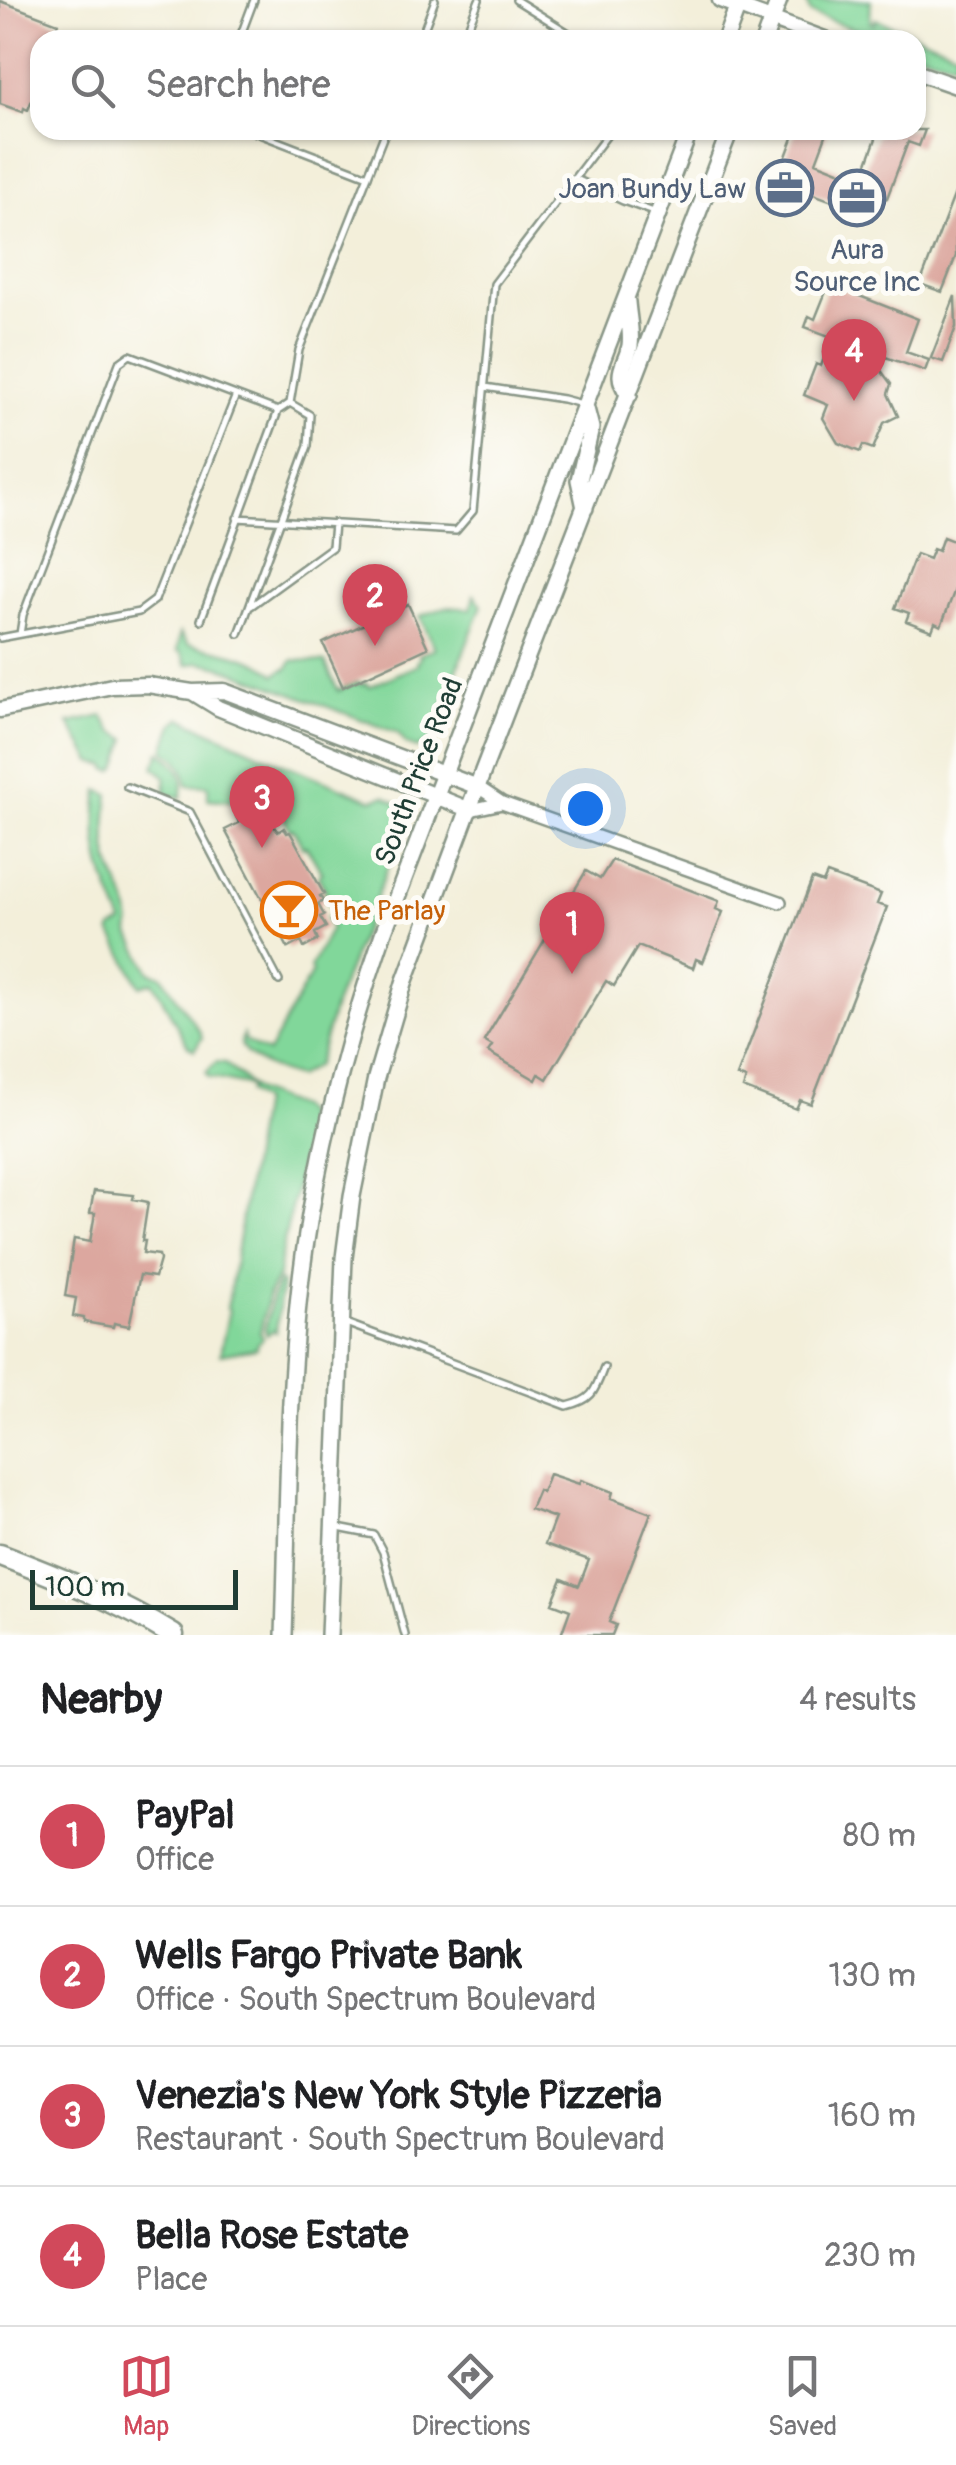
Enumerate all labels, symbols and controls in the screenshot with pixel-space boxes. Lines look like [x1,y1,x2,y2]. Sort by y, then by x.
search box [30,30,926,140]
icon: search [65,58,120,113]
text: Search here [145,61,331,109]
office icon: Joan Bundy Law [755,158,815,218]
office icon: Aura Source Inc [827,168,887,228]
place label: Joan Bundy Law [558,172,746,207]
place label: Aura Source Inc [793,233,921,300]
pin: 4 [822,318,886,401]
pin: 2 [342,564,408,646]
street label: South Price Road [368,673,471,870]
pin: 3 [230,766,294,848]
your location [560,783,611,834]
bar icon: The Parlay [259,880,319,940]
pin: 1 [540,892,604,974]
place label: The Parlay [328,894,446,929]
scale bar [30,1565,238,1610]
text: 100 m [45,1570,125,1605]
text: Nearby [40,1674,162,1726]
text: 4 results [799,1680,916,1720]
text: PayPal [135,1792,235,1840]
text: 1 [66,1816,79,1856]
text: 80 m [843,1816,916,1856]
text: Office [135,1840,214,1880]
text: Wells Fargo Private Bank [135,1932,522,1980]
text: 2 [64,1956,81,1996]
text: 130 m [828,1956,916,1996]
text: Office · South Spectrum Boulevard [135,1980,596,2020]
text: Venezia's New York Style Pizzeria [135,2072,662,2120]
text: 3 [64,2096,81,2136]
text: 160 m [828,2096,916,2136]
text: Restaurant · South Spectrum Boulevard [135,2120,665,2160]
text: Bella Rose Estate [135,2212,408,2260]
text: 4 [63,2236,82,2276]
text: 230 m [824,2236,916,2276]
text: Place [135,2260,207,2300]
tab: Map [119,2349,174,2444]
tab: Directions [411,2349,530,2444]
tab: Saved [768,2349,837,2444]

